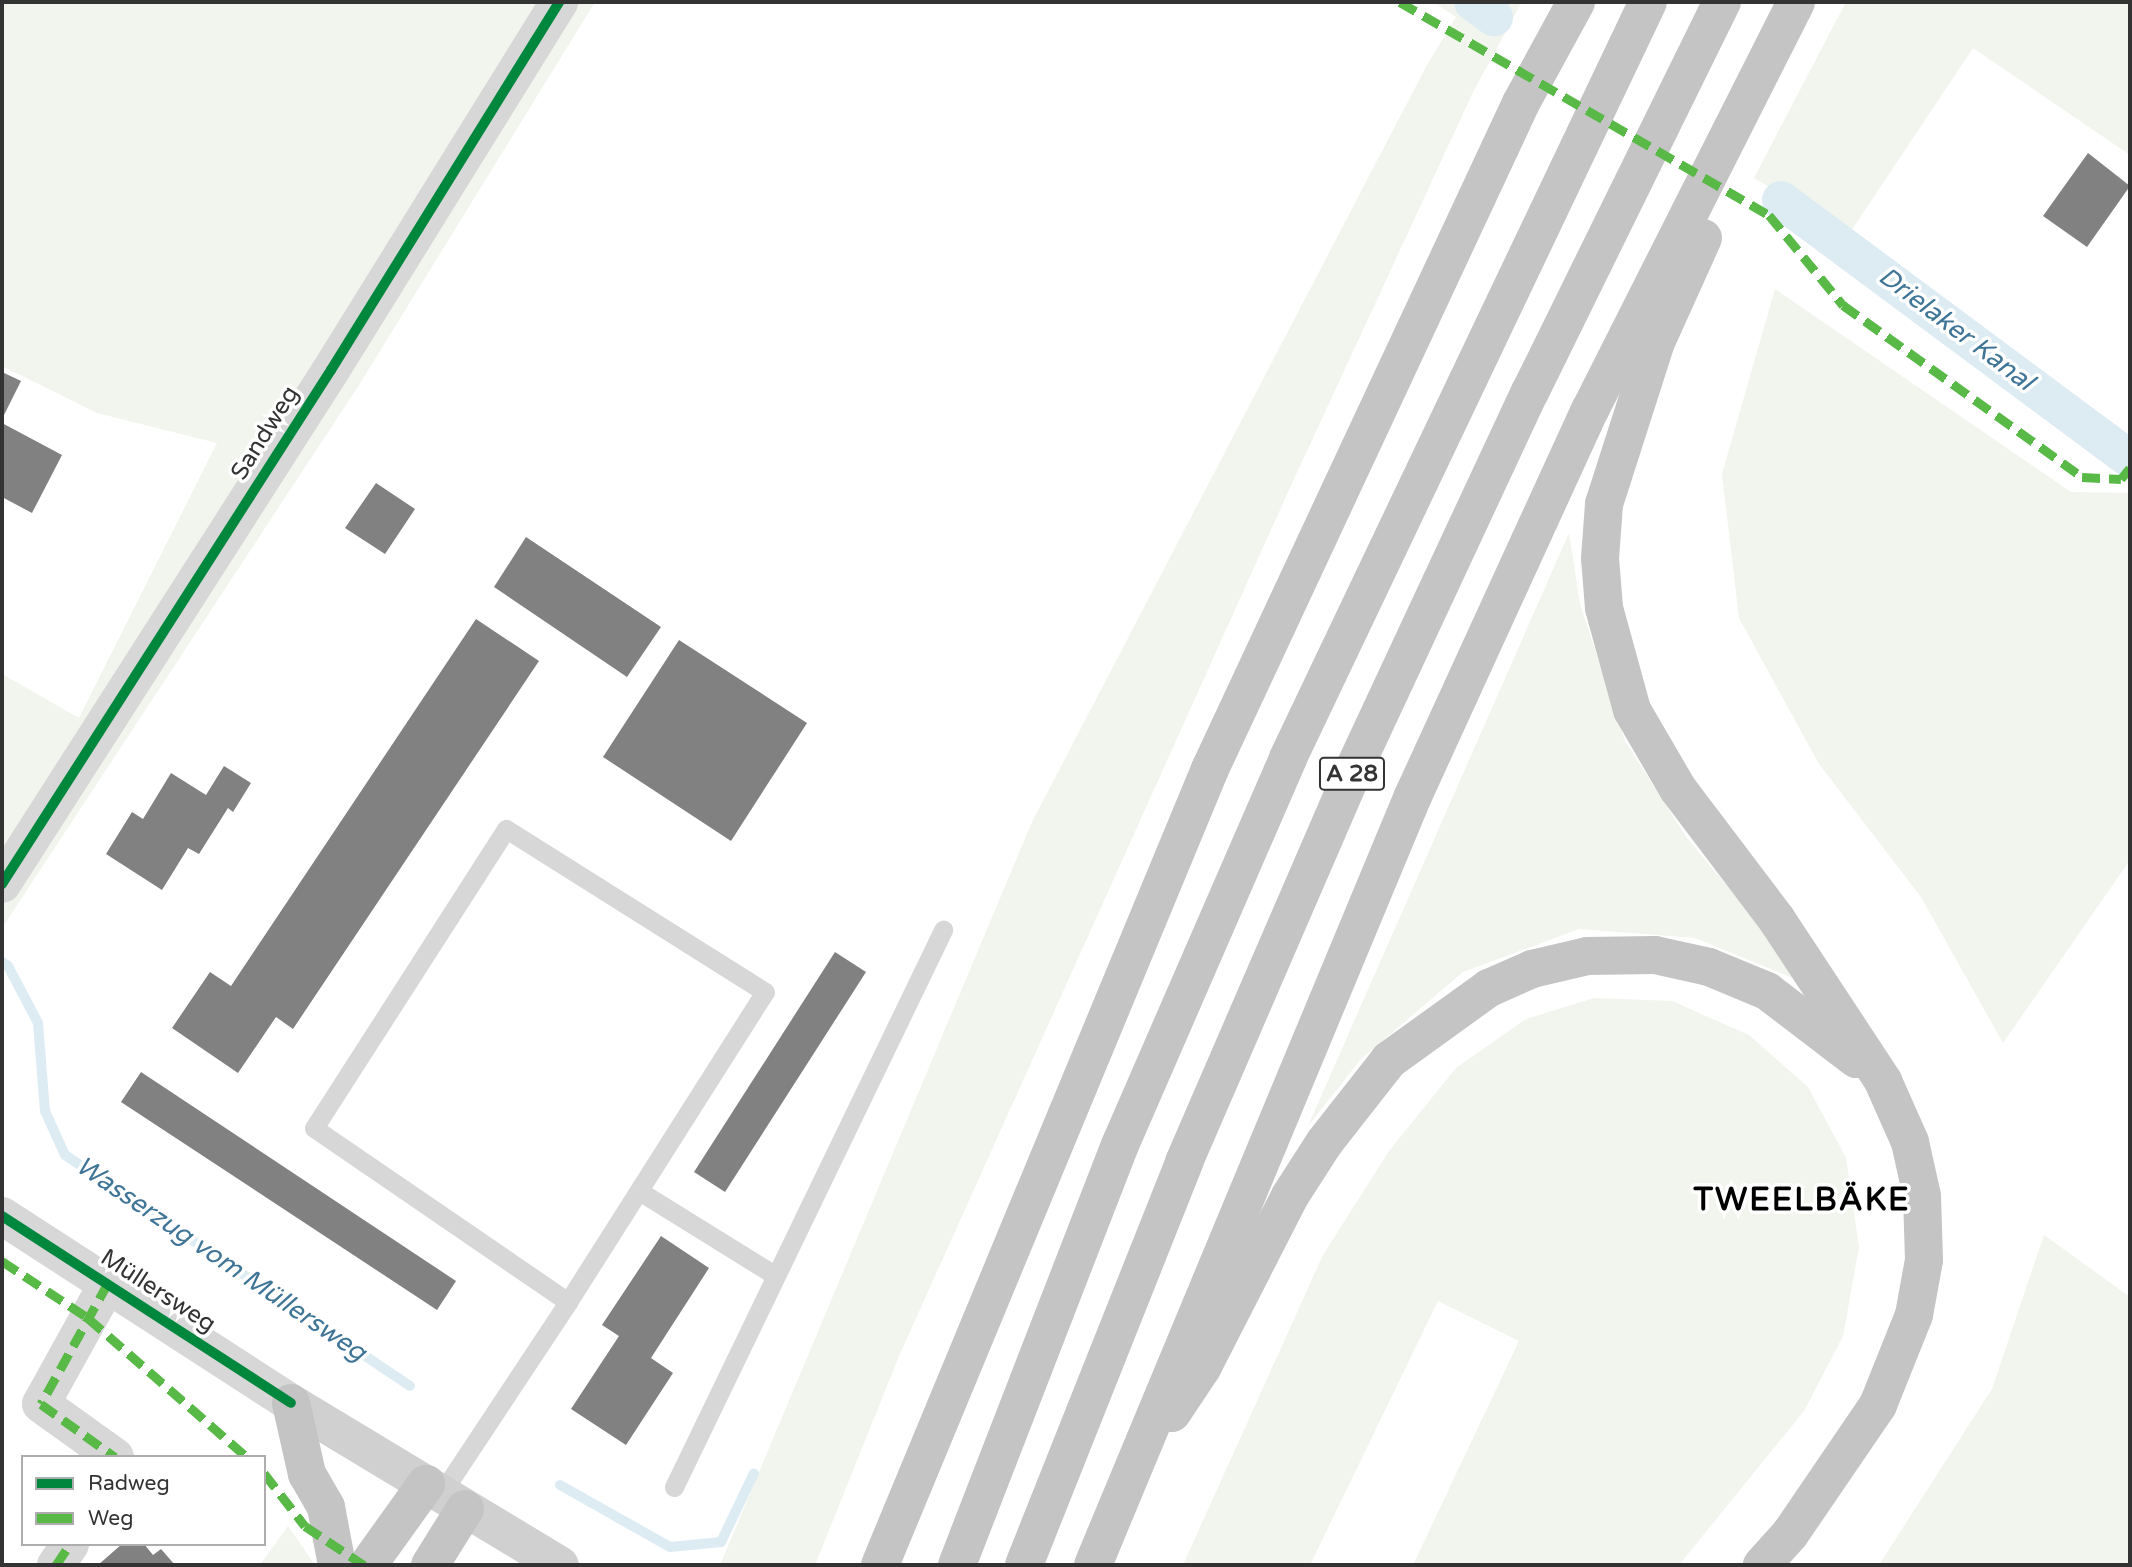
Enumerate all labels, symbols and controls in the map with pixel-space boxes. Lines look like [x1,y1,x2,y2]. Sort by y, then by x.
water label: Drielaker Kanal [1872,261,2040,397]
street label: Sandweg [225,381,305,485]
road number: A 28 [1319,754,1385,794]
water label: Wasserzug vom Müllersweg [70,1150,372,1368]
district label: TWEELBÄKE [1695,1181,1909,1219]
street label: Müllersweg [95,1243,221,1339]
legend [21,1455,266,1546]
text: Radweg [88,1471,170,1496]
text: Weg [88,1506,133,1531]

